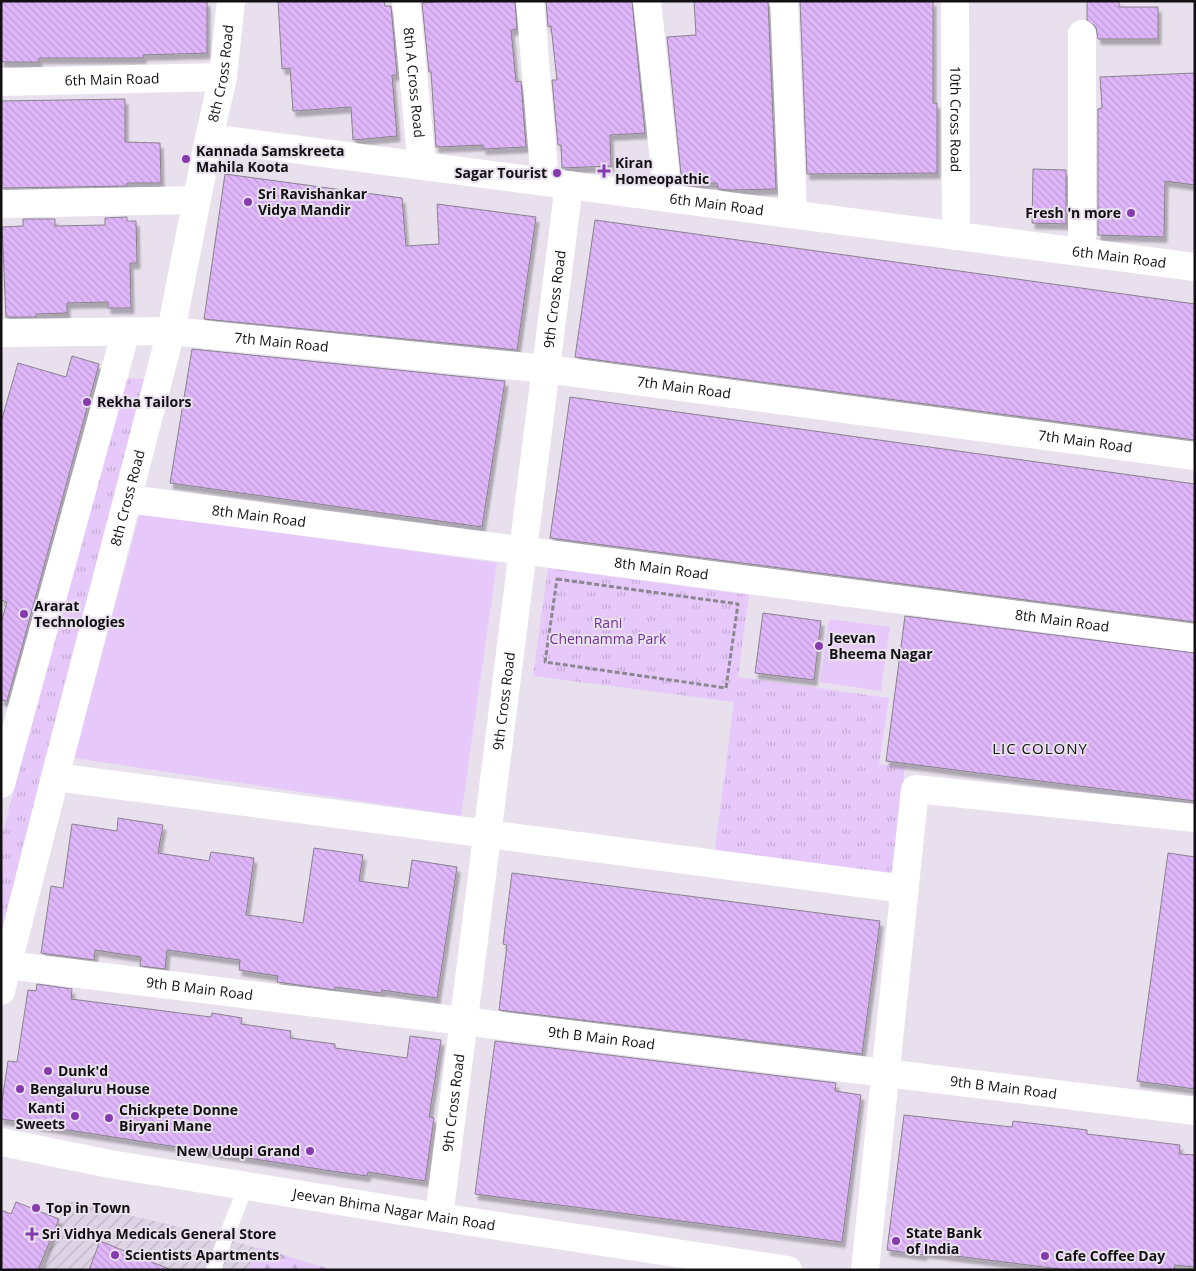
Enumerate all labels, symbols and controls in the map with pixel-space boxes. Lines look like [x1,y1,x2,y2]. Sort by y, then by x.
street label: 8th Cross Road [203,24,237,124]
street label: 8th A Cross Road [400,26,429,139]
street label: 10th Cross Road [946,66,966,172]
street label: 6th Main Road [64,68,160,90]
place label: Kannada Samskreeta Mahila Koota [196,141,345,176]
marker: Kannada Samskreeta Mahila Koota [180,153,192,165]
place label: Kiran Homeopathic [615,153,709,188]
place label: Sagar Tourist [455,163,547,182]
marker: Kiran Homeopathic [597,164,611,178]
marker: Sagar Tourist [551,167,563,179]
place label: Sri Ravishankar Vidya Mandir [258,184,368,219]
street label: 6th Main Road [668,188,765,219]
marker: Sri Ravishankar Vidya Mandir [242,196,254,208]
place label: Fresh 'n more [1025,203,1121,222]
marker: Fresh 'n more [1125,207,1137,219]
street label: 6th Main Road [1071,241,1168,272]
street label: 9th Cross Road [539,249,570,349]
street label: 7th Main Road [233,327,330,356]
street label: 7th Main Road [636,371,732,403]
place label: Rekha Tailors [97,392,192,411]
marker: Rekha Tailors [81,396,93,408]
street label: 7th Main Road [1037,425,1134,457]
street label: 8th Cross Road [105,448,149,548]
street label: 8th Main Road [211,500,307,531]
street label: 8th Main Road [613,552,710,584]
place label: Ararat Technologies [34,596,125,631]
street label: 8th Main Road [1014,605,1110,636]
marker: Ararat Technologies [18,608,30,620]
park label: Rani Chennamma Park [550,613,667,648]
place label: Jeevan Bheema Nagar [827,628,933,663]
marker: Jeevan Bheema Nagar [813,640,825,652]
street label: 9th Cross Road [488,651,519,751]
district label: LIC COLONY [992,738,1088,758]
street label: 9th B Main Road [145,972,254,1004]
street label: 9th B Main Road [547,1022,656,1054]
street label: 9th Cross Road [437,1053,468,1153]
place label: Dunk'd [58,1061,108,1080]
marker: Dunk'd [42,1065,54,1077]
street label: 9th B Main Road [949,1071,1058,1103]
place label: Bengaluru House [30,1079,150,1098]
marker: Bengaluru House [14,1083,26,1095]
place label: Kanti Sweets [16,1098,65,1133]
place label: Chickpete Donne Biryani Mane [119,1100,238,1135]
marker: Kanti Sweets [69,1110,81,1122]
marker: Chickpete Donne Biryani Mane [103,1112,115,1124]
place label: New Udupi Grand [176,1141,300,1160]
marker: New Udupi Grand [304,1145,316,1157]
street label: Jeevan Bhima Nagar Main Road [290,1183,497,1234]
place label: Top in Town [46,1198,130,1217]
marker: Top in Town [30,1202,42,1214]
place label: State Bank of India [906,1223,982,1258]
place label: Sri Vidhya Medicals General Store [42,1224,276,1243]
marker: Sri Vidhya Medicals General Store [26,1228,38,1240]
marker: State Bank of India [890,1235,902,1247]
place label: Scientists Apartments [125,1245,279,1264]
place label: Cafe Coffee Day [1055,1246,1165,1265]
marker: Scientists Apartments [109,1249,121,1261]
marker: Cafe Coffee Day [1039,1250,1051,1262]

